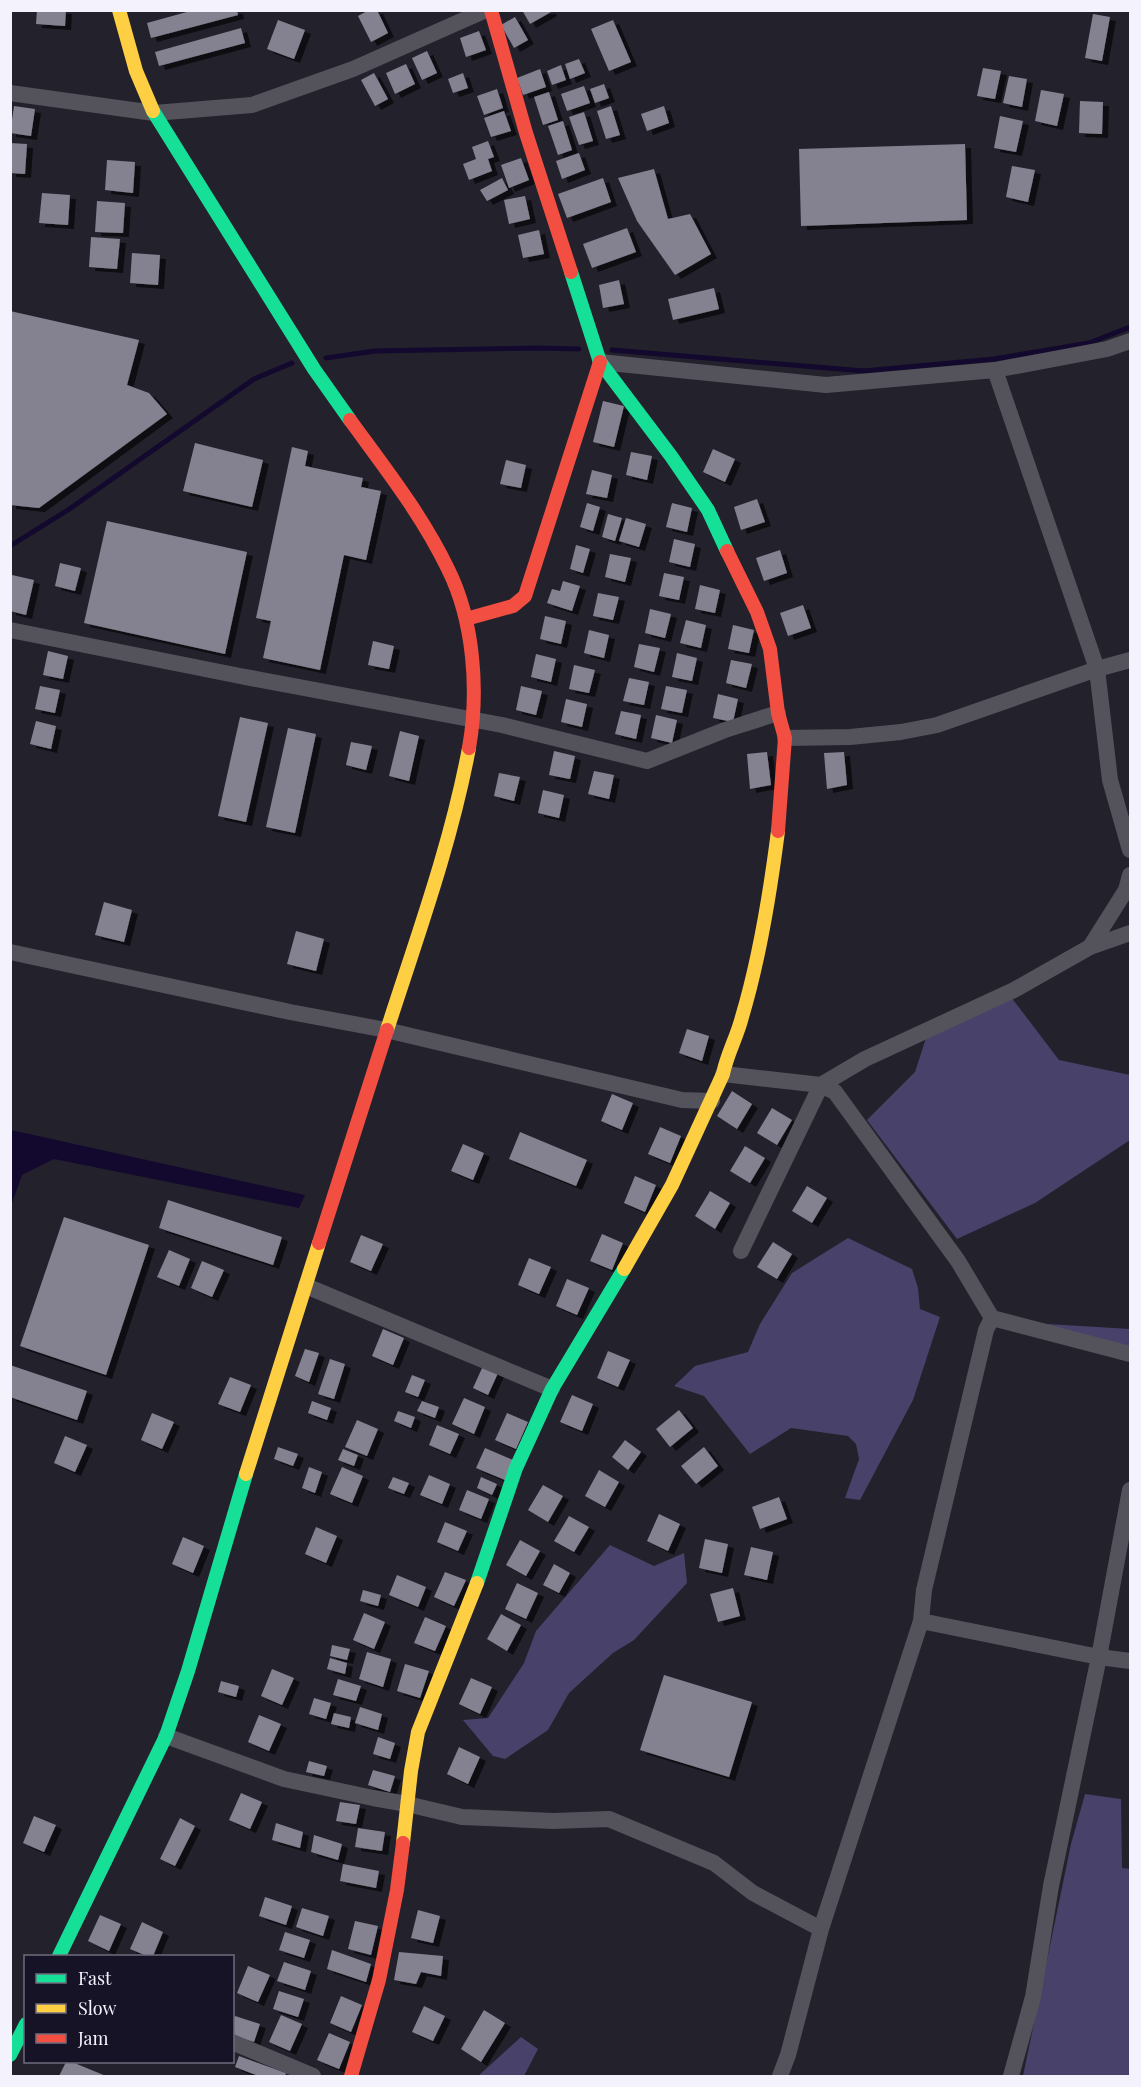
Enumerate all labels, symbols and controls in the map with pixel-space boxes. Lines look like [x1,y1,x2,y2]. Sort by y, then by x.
legend [24,1955,234,2063]
text: Fast [78,1966,112,1990]
text: Slow [78,1996,116,2020]
text: Jam [77,2026,108,2050]

